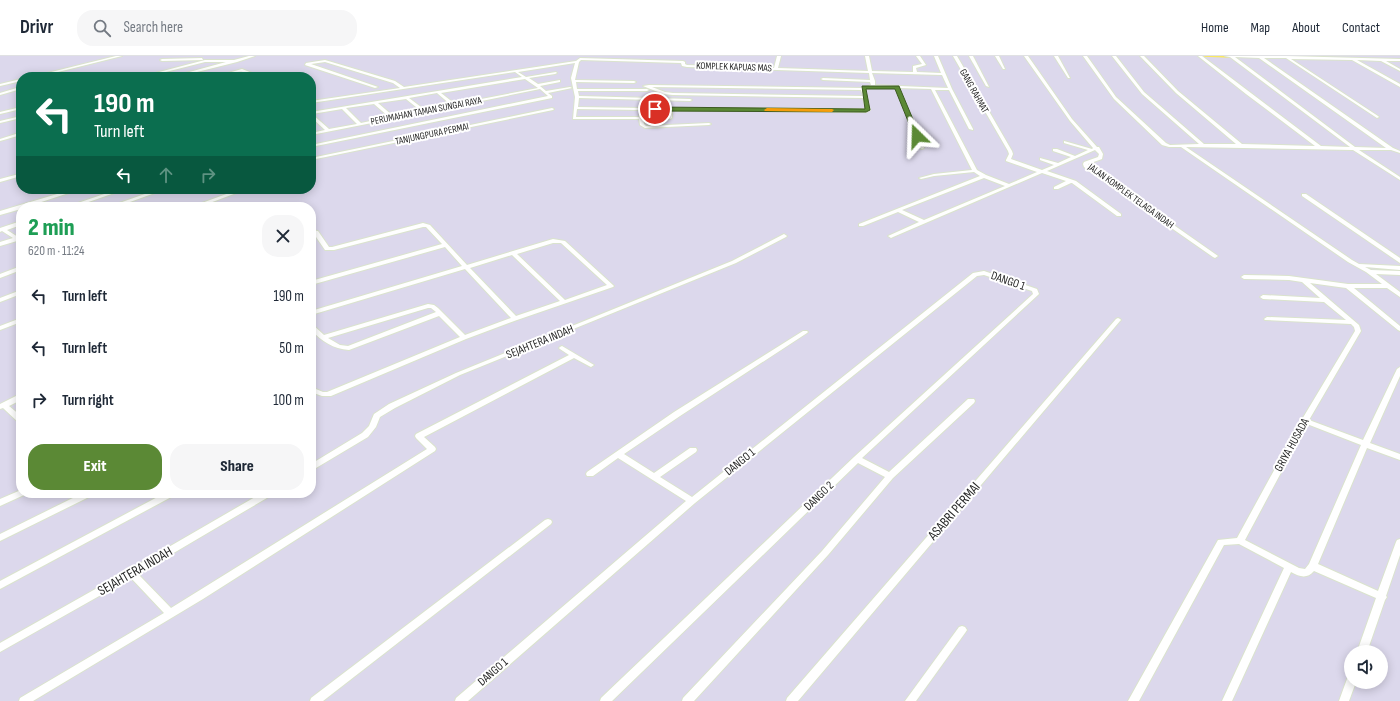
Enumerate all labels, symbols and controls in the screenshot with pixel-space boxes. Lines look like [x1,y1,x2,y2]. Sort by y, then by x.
search box [77,10,357,46]
text: Drivr [20,16,53,39]
icon: search [91,17,113,39]
text: Search here [123,18,183,37]
text: Home [1201,19,1229,36]
text: Map [1251,19,1270,36]
text: About [1292,19,1320,36]
text: Contact [1342,19,1380,36]
street label: KOMPLEK KAPUAS MAS [696,60,772,74]
street label: GANG RAHMAT [957,67,991,115]
text: 190 m [94,87,155,120]
icon: left [28,88,80,140]
pin [638,92,672,126]
street label: PERUMAHAN TAMAN SUNGAI RAYA [370,94,483,128]
icon: arrive [644,98,666,120]
position arrow [896,115,938,157]
street label: TANJUNGPURA PERMAI [394,120,470,148]
text: Turn left [94,121,145,142]
street label: JALAN KOMPLEK TELAGA INDAH [1085,160,1176,231]
icon: left [113,164,135,186]
icon: ahead [155,164,177,186]
icon: right [197,164,219,186]
text: 2 min [28,213,75,242]
button: close [262,215,304,257]
text: 620 m · 11:24 [28,243,84,259]
street label: DANGO 1 [989,268,1028,294]
icon: left [28,285,50,307]
text: Turn left [62,287,107,306]
text: 190 m [273,287,304,306]
street label: SEJAHTERA INDAH [504,322,576,362]
icon: left [28,337,50,359]
text: Turn left [62,339,107,358]
text: 50 m [279,339,304,358]
icon: right [28,389,50,411]
text: Turn right [62,391,114,410]
text: 100 m [273,391,304,410]
street label: GRIYA HUSADA [1271,415,1313,474]
button: Exit [28,444,162,490]
button: Share [170,444,304,490]
street label: DANGO 1 [722,445,759,479]
street label: DANGO 2 [801,478,837,514]
street label: ASABRI PERMAI [924,479,984,544]
street label: SEJAHTERA INDAH [95,543,175,599]
map controls [1344,645,1388,689]
button: sound [1344,645,1388,689]
street label: DANGO 1 [475,654,512,689]

